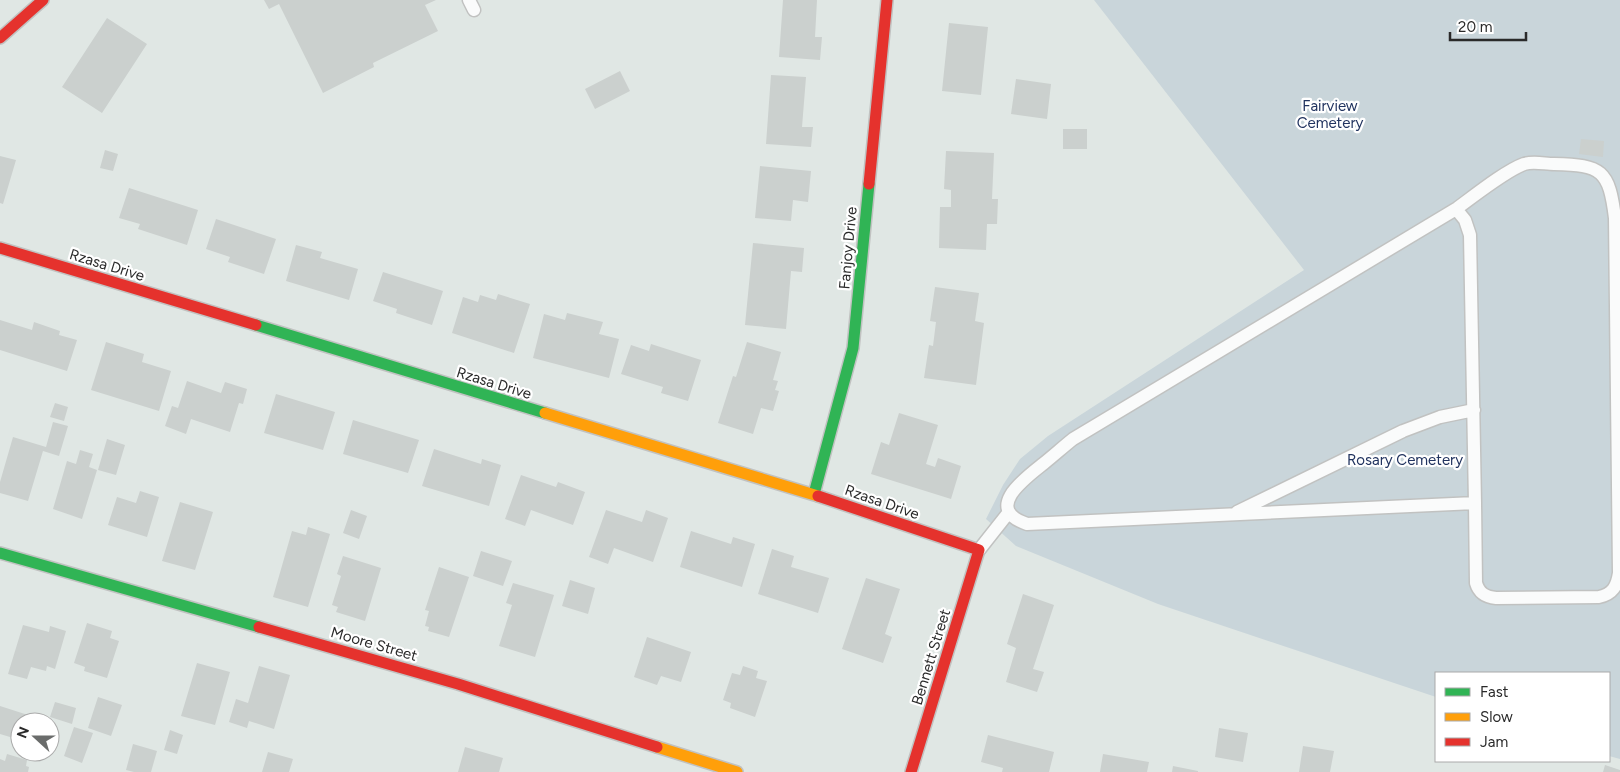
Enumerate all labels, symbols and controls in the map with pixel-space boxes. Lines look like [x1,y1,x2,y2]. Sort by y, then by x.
scale bar [1450,10,1526,42]
text: 20 m [1458,18,1492,36]
park label: Fairview Cemetery [1297,97,1363,132]
street label: Fanjoy Drive [835,206,861,290]
street label: Rzasa Drive [67,245,147,285]
street label: Rzasa Drive [454,363,534,403]
park label: Rosary Cemetery [1347,451,1463,469]
street label: Rzasa Drive [842,481,922,523]
street label: Bennett Street [908,607,954,707]
street label: Moore Street [329,623,420,665]
legend [1435,672,1610,762]
text: Fast [1480,683,1509,701]
text: Slow [1480,708,1513,726]
north arrow [10,712,60,762]
text: N [13,724,33,741]
text: Jam [1480,733,1508,751]

